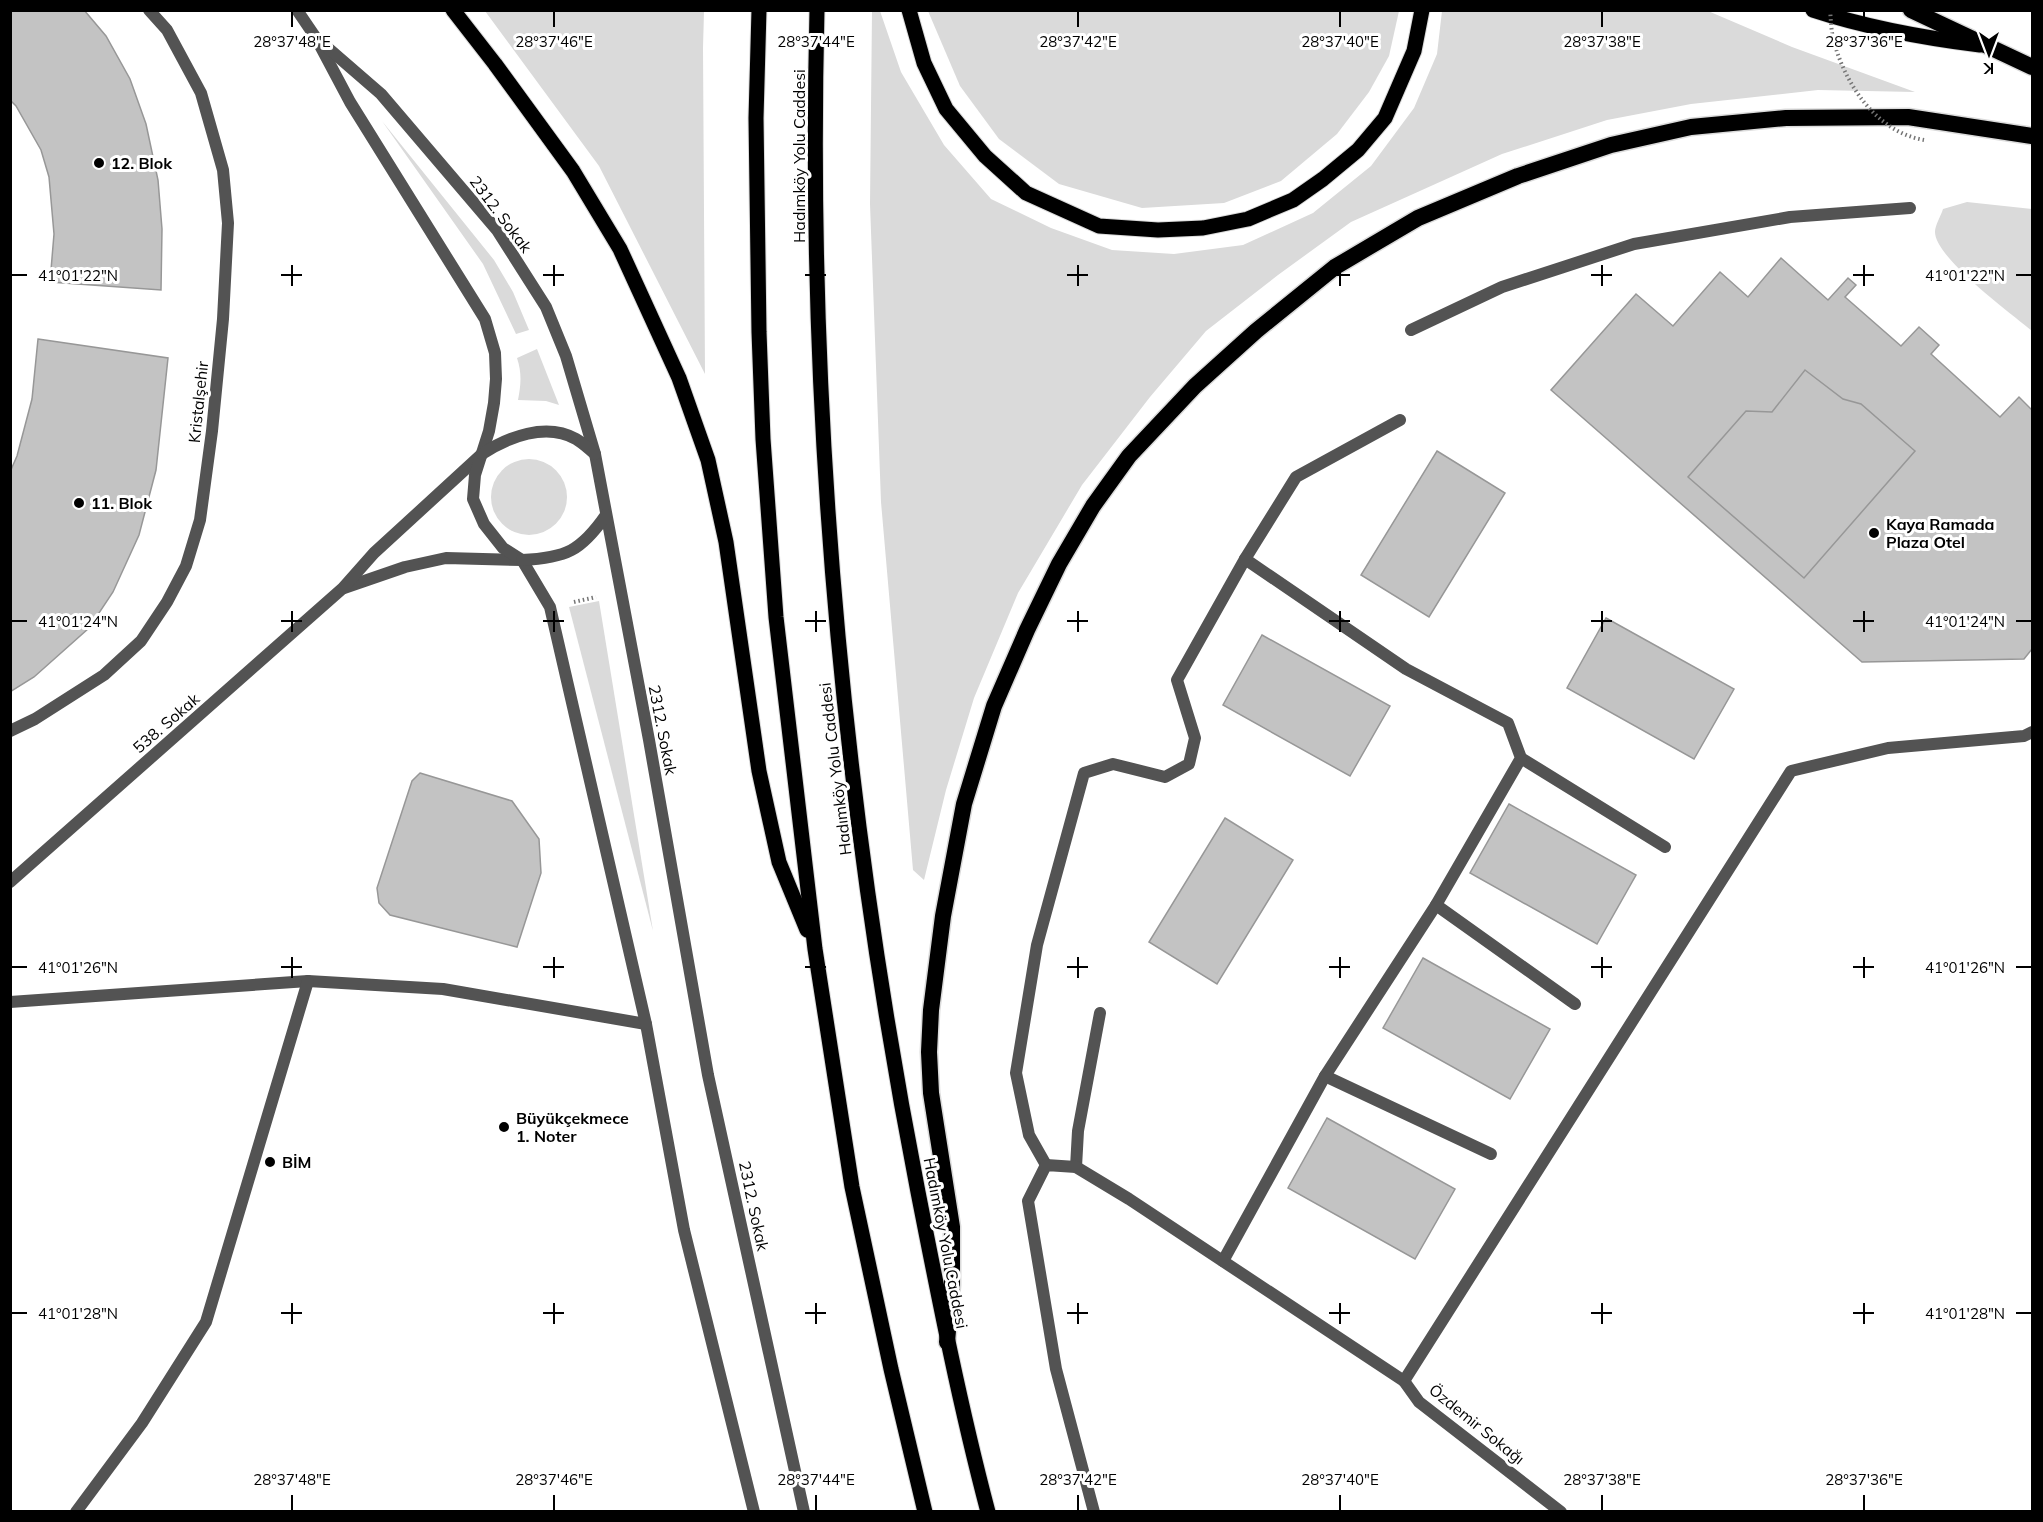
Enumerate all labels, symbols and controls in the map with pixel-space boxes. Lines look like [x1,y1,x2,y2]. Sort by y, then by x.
north arrow [1959,24,2019,84]
text: 28°37'48"E [253,32,331,51]
text: 28°37'46"E [515,32,593,51]
text: 28°37'44"E [777,32,855,51]
text: 28°37'42"E [1039,32,1117,51]
text: 28°37'40"E [1301,32,1379,51]
text: 28°37'38"E [1563,32,1641,51]
text: 28°37'36"E [1825,32,1903,51]
text: K [1982,59,1994,79]
street label: Hadımköy Yolu Caddesi [789,69,809,243]
place label: 12. Blok [111,153,173,173]
marker: 12. Blok [92,156,106,170]
street label: 2312. Sokak [466,172,537,257]
text: 41°01'22"N [38,266,118,285]
text: 41°01'22"N [1925,266,2005,285]
street label: Kristalşehir [184,360,212,444]
place label: 11. Blok [91,493,153,513]
marker: 11. Blok [72,496,86,510]
place label: Kaya Ramada Plaza Otel [1886,514,1995,552]
marker: Kaya Ramada Plaza Otel [1867,526,1881,540]
text: 41°01'24"N [38,612,118,631]
text: 41°01'24"N [1925,612,2005,631]
street label: Hadımköy Yolu Caddesi [814,682,856,856]
street label: 2312. Sokak [644,683,682,777]
street label: 538. Sokak [129,688,204,757]
text: 41°01'26"N [38,958,118,977]
text: 41°01'26"N [1925,958,2005,977]
place label: Büyükçekmece 1. Noter [516,1108,629,1146]
marker: Büyükçekmece 1. Noter [497,1120,511,1134]
place label: BİM [282,1152,312,1172]
marker: BİM [263,1155,277,1169]
street label: Hadımköy Yolu Caddesi [920,1156,972,1330]
street label: 2312. Sokak [735,1159,773,1253]
text: 41°01'28"N [38,1304,118,1323]
text: 41°01'28"N [1925,1304,2005,1323]
street label: Özdemir Sokağı [1425,1379,1529,1469]
text: 28°37'48"E [253,1470,331,1489]
text: 28°37'46"E [515,1470,593,1489]
text: 28°37'44"E [777,1470,855,1489]
text: 28°37'42"E [1039,1470,1117,1489]
text: 28°37'40"E [1301,1470,1379,1489]
text: 28°37'38"E [1563,1470,1641,1489]
text: 28°37'36"E [1825,1470,1903,1489]

